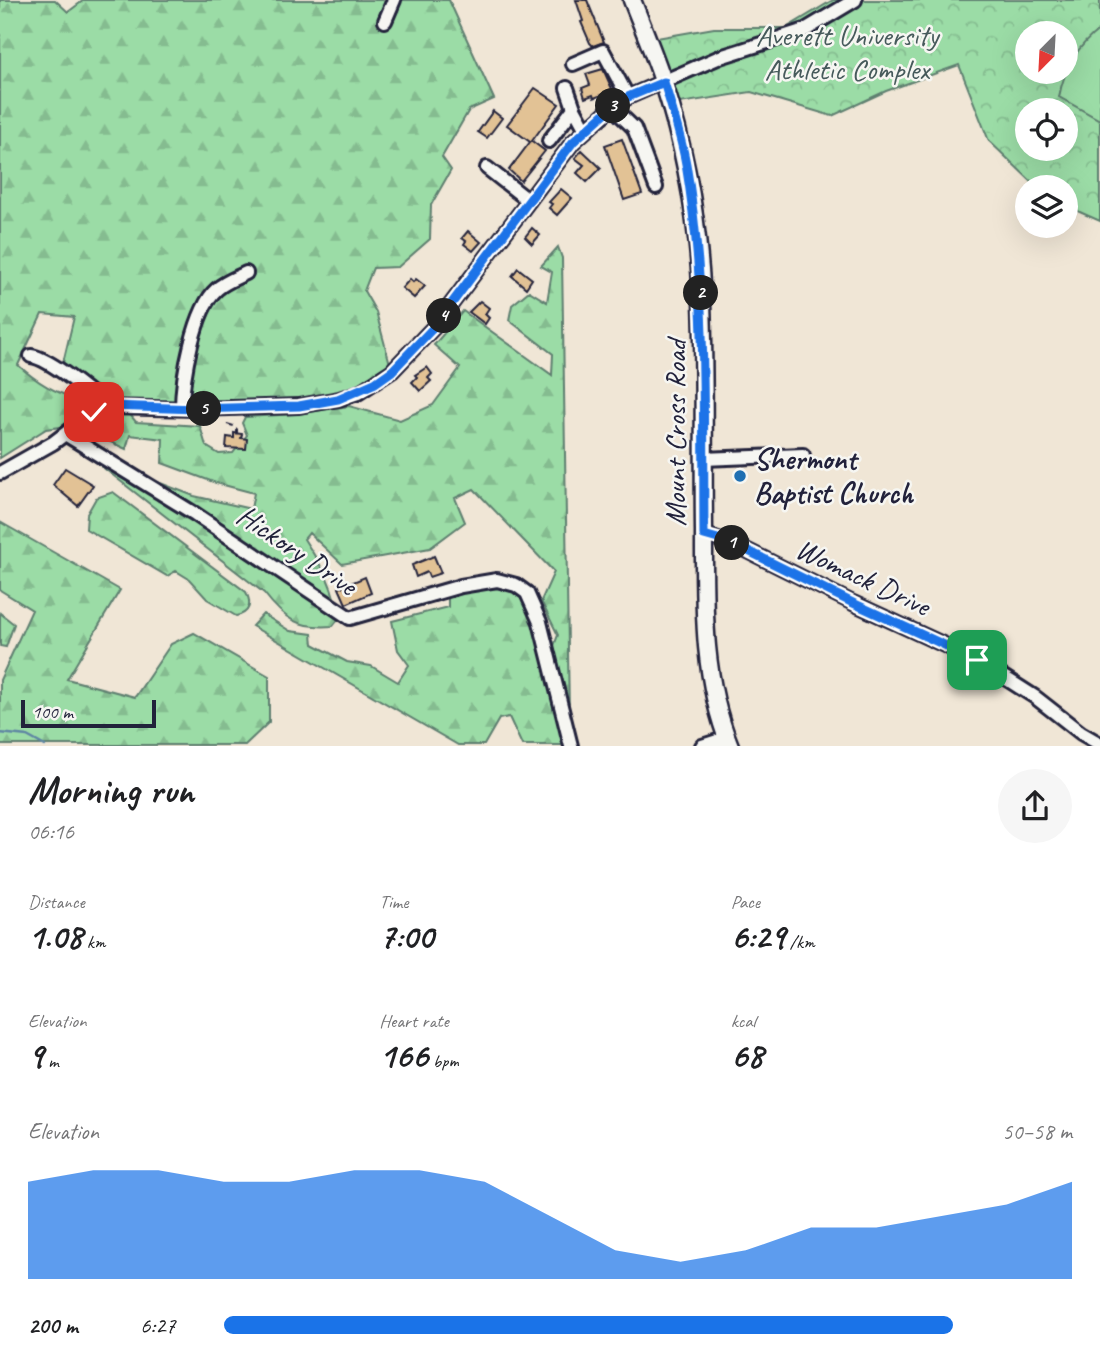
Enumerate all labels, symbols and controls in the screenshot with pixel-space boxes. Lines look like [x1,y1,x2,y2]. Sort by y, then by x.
park label: Averett University Athletic Complex [756,16,941,88]
north arrow [1015,21,1078,84]
map controls [1015,21,1078,238]
pin: 3 [596,88,630,124]
text: 3 [608,93,617,117]
button: locate [1015,98,1078,161]
button: layers [1015,175,1078,238]
pin: 2 [684,276,718,310]
text: 2 [696,280,705,304]
pin: 4 [426,298,462,334]
text: 4 [439,303,448,327]
street label: Mount Cross Road [656,335,694,526]
pin [64,382,124,442]
pin: 5 [186,392,222,426]
icon: check [75,393,113,431]
text: 5 [199,396,208,420]
place label: Shermont Baptist Church [754,440,914,512]
marker: Shermont Baptist Church [732,468,748,484]
street label: Hickory Drive [230,496,366,605]
pin: 1 [714,526,750,560]
street label: Womack Drive [790,529,938,625]
text: 1 [727,530,736,554]
pin [947,630,1007,690]
icon: arrive [958,641,996,679]
scale bar [21,696,156,728]
text: 100 m [32,700,73,724]
text: Morning run [28,767,194,814]
button: share [998,769,1072,843]
text: 06:16 [28,817,74,846]
text: Distance [28,890,85,914]
text: Time [379,890,408,914]
text: Pace [731,890,760,914]
text: 1.08 [28,914,82,959]
text: 7:00 [379,914,433,959]
text: 6:29 [731,914,785,959]
text: km [82,930,105,954]
text: /km [785,930,815,954]
text: Elevation [28,1009,86,1033]
text: Heart rate [379,1009,449,1033]
text: kcal [731,1009,756,1033]
text: 9 [28,1033,43,1078]
text: 166 [379,1033,428,1078]
text: 68 [731,1033,763,1078]
text: m [43,1049,59,1073]
text: bpm [428,1049,459,1073]
text: Elevation [28,1117,99,1146]
text: 50–58 m [1002,1117,1072,1146]
text: 200 m [28,1311,78,1340]
text: 6:27 [140,1311,176,1340]

